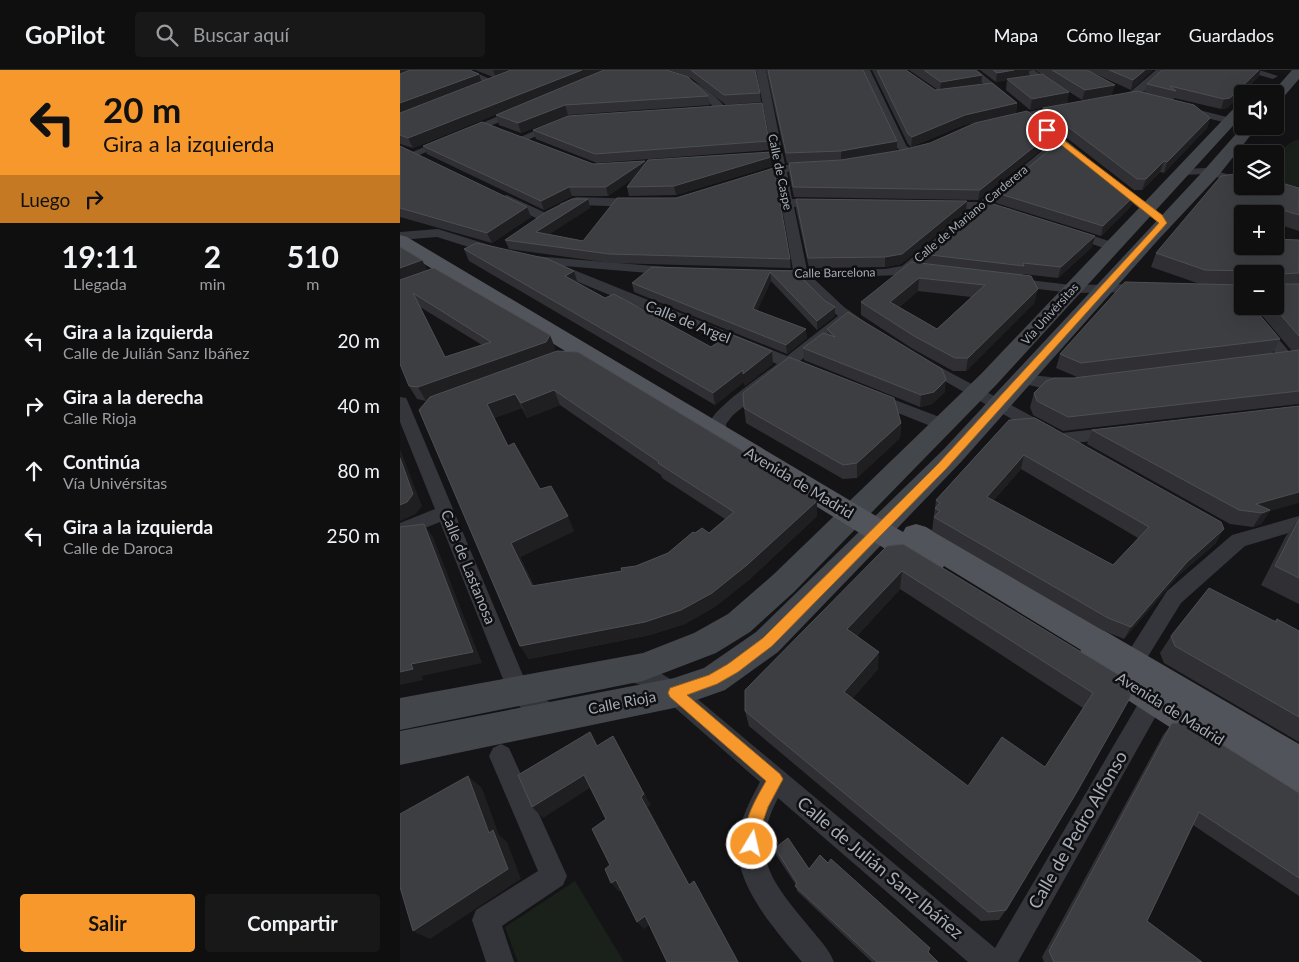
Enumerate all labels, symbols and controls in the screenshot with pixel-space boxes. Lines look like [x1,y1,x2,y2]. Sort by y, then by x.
search box [135,12,485,57]
text: GoPilot [25,20,105,49]
icon: search [153,21,181,49]
text: Buscar aquí [193,23,289,46]
text: Mapa [994,24,1038,46]
text: Cómo llegar [1066,24,1161,46]
text: Guardados [1189,24,1274,46]
map controls [1234,85,1284,315]
button: sound [1234,85,1284,135]
text: 20 m [103,88,181,130]
icon: left [20,90,85,155]
pin [1026,109,1068,151]
icon: arrive [1033,116,1061,144]
text: Gira a la izquierda [103,130,274,157]
street label: Calle de Caspe [765,132,796,211]
button: layers [1234,145,1284,195]
street label: Calle de Mariano Carderera [911,162,1031,266]
icon: right [80,185,108,213]
text: Luego [20,188,70,211]
button: + [1234,205,1284,255]
text: 19:11 [61,238,138,274]
text: 2 [204,238,221,274]
text: 510 [287,238,339,274]
street label: Calle Barcelona [794,264,876,281]
button: − [1234,265,1284,315]
text: Llegada [73,274,127,293]
text: min [200,274,226,293]
text: m [306,274,319,293]
street label: Vía Univérsitas [1018,280,1081,348]
street label: Calle de Argel [643,296,734,346]
text: Gira a la izquierda [63,320,213,343]
icon: left [20,327,48,355]
text: 20 m [337,329,380,352]
text: Calle de Julián Sanz Ibáñez [63,343,249,362]
text: Gira a la derecha [63,385,203,408]
icon: right [20,392,48,420]
text: 40 m [337,394,380,417]
text: Calle Rioja [63,408,136,427]
street label: Avenida de Madrid [742,443,857,522]
text: Continúa [63,450,140,473]
icon: ahead [20,457,48,485]
text: 80 m [337,459,380,482]
text: Vía Univérsitas [63,473,167,492]
street label: Calle de Lastanosa [438,507,500,626]
text: Gira a la izquierda [63,515,213,538]
icon: left [20,522,48,550]
text: 250 m [326,524,380,547]
text: Calle de Daroca [63,538,173,557]
street label: Avenida de Madrid [1113,668,1228,749]
street label: Calle Rioja [586,687,657,717]
street label: Calle de Pedro Alfonso [1023,747,1131,912]
street label: Calle de Julián Sanz Ibáñez [793,791,968,943]
position arrow [725,817,777,869]
button: Salir [20,894,195,952]
button: Compartir [205,894,380,952]

